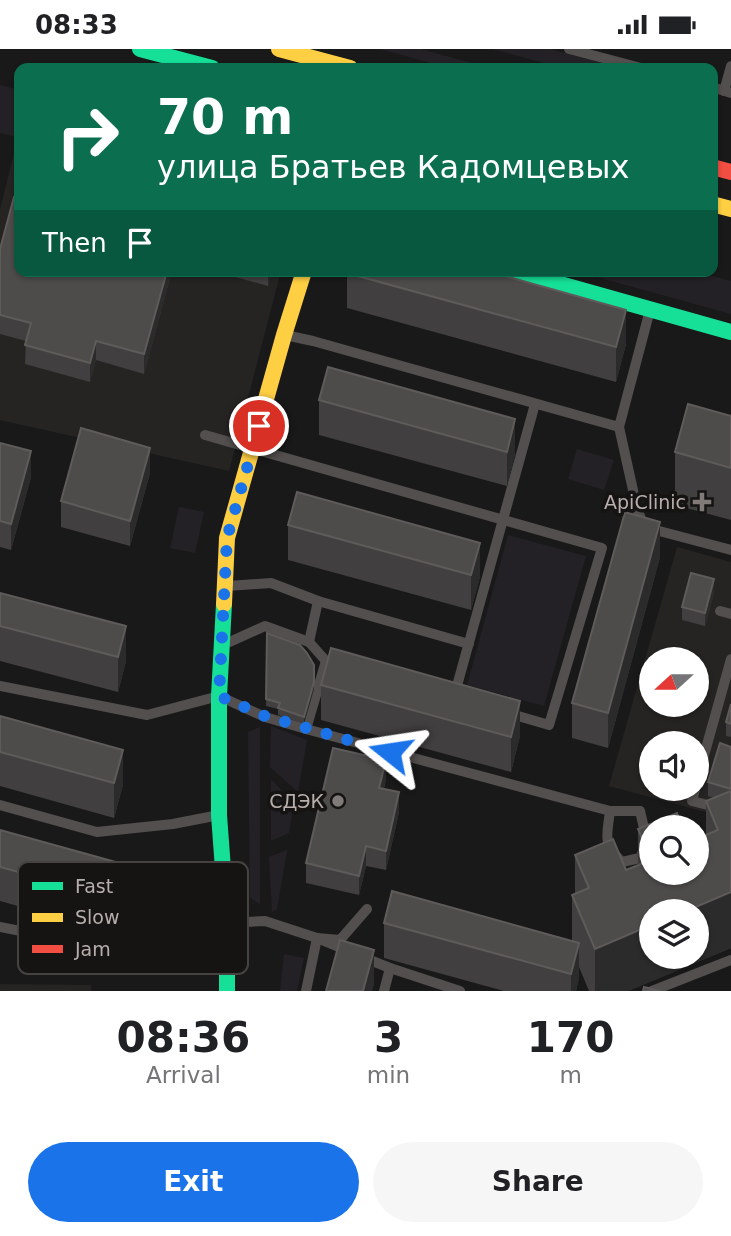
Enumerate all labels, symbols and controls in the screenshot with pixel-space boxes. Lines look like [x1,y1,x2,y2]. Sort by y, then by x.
text: 08:33 [35,10,118,40]
text: 70 m [157,89,293,146]
icon: right [42,91,133,182]
text: улица Братьев Кадомцевых [157,148,630,186]
icon: arrive [121,224,159,262]
text: Then [42,228,107,258]
pin [229,396,289,456]
icon: arrive [240,407,278,445]
place label: ApiClinic [604,491,686,513]
marker: ApiClinic [692,492,712,512]
north arrow [639,647,709,717]
map controls [639,647,709,969]
position arrow [353,715,427,789]
button: sound [639,731,709,801]
place label: СДЭК [269,790,325,812]
marker: СДЭК [330,793,346,809]
button: search [639,815,709,885]
legend [18,862,248,974]
text: Fast [75,875,113,897]
button: layers [639,899,709,969]
text: Slow [75,906,120,928]
text: Jam [74,938,111,960]
text: 08:36 [117,1013,250,1062]
text: 3 [374,1013,403,1062]
text: 170 [527,1013,614,1062]
text: Arrival [146,1062,221,1088]
text: min [367,1062,410,1088]
text: m [559,1062,582,1088]
button: Exit [28,1142,359,1222]
button: Share [373,1142,703,1222]

